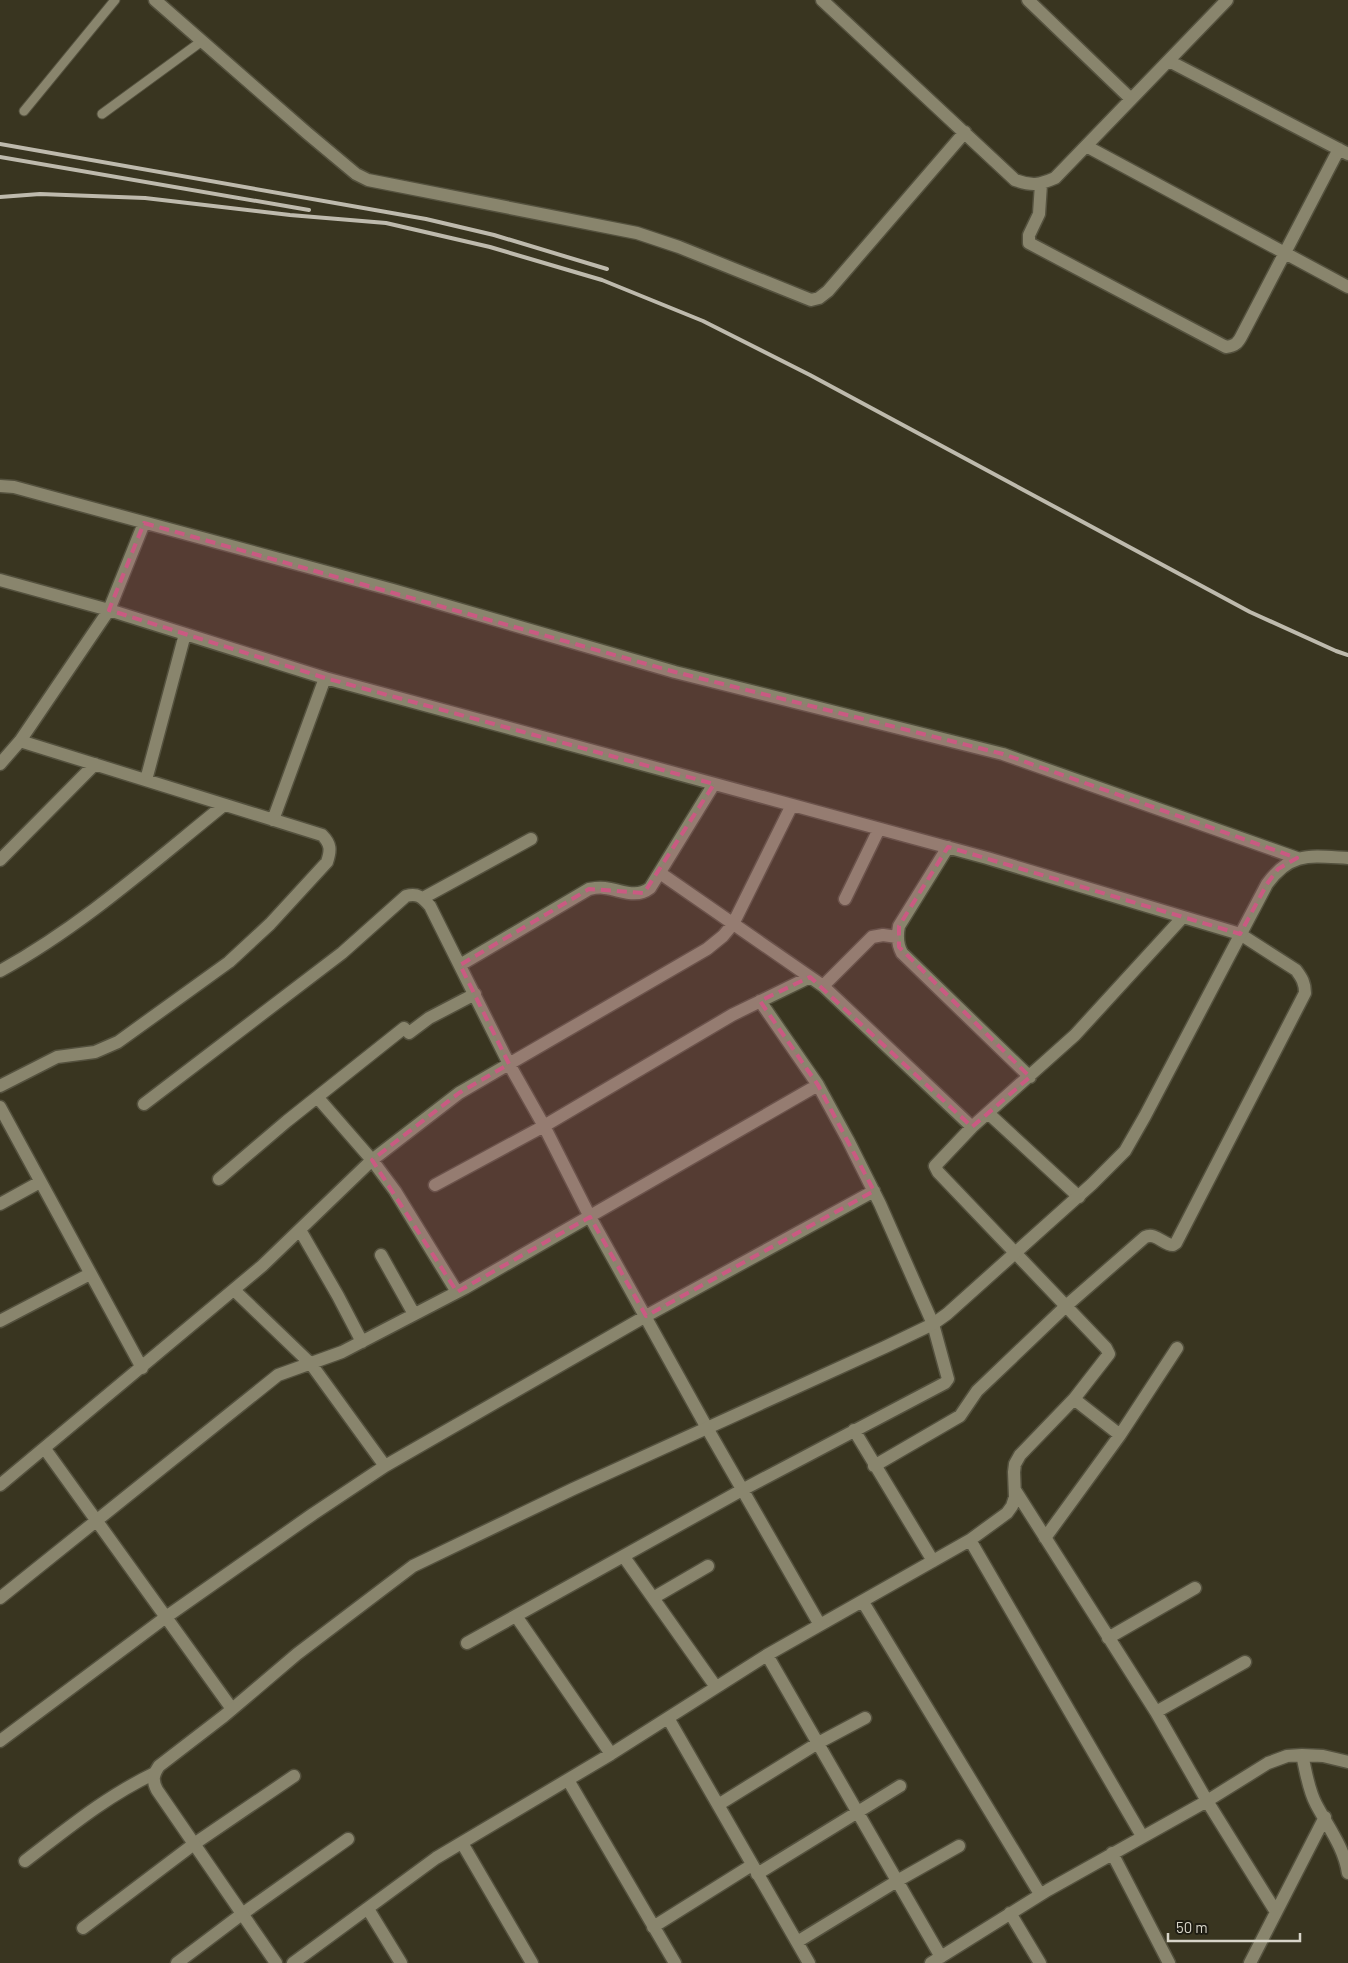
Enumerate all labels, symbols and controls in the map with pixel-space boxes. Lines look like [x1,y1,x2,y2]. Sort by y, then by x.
scale bar [1168,1910,1300,1942]
text: 50 m [1176,1918,1208,1936]

